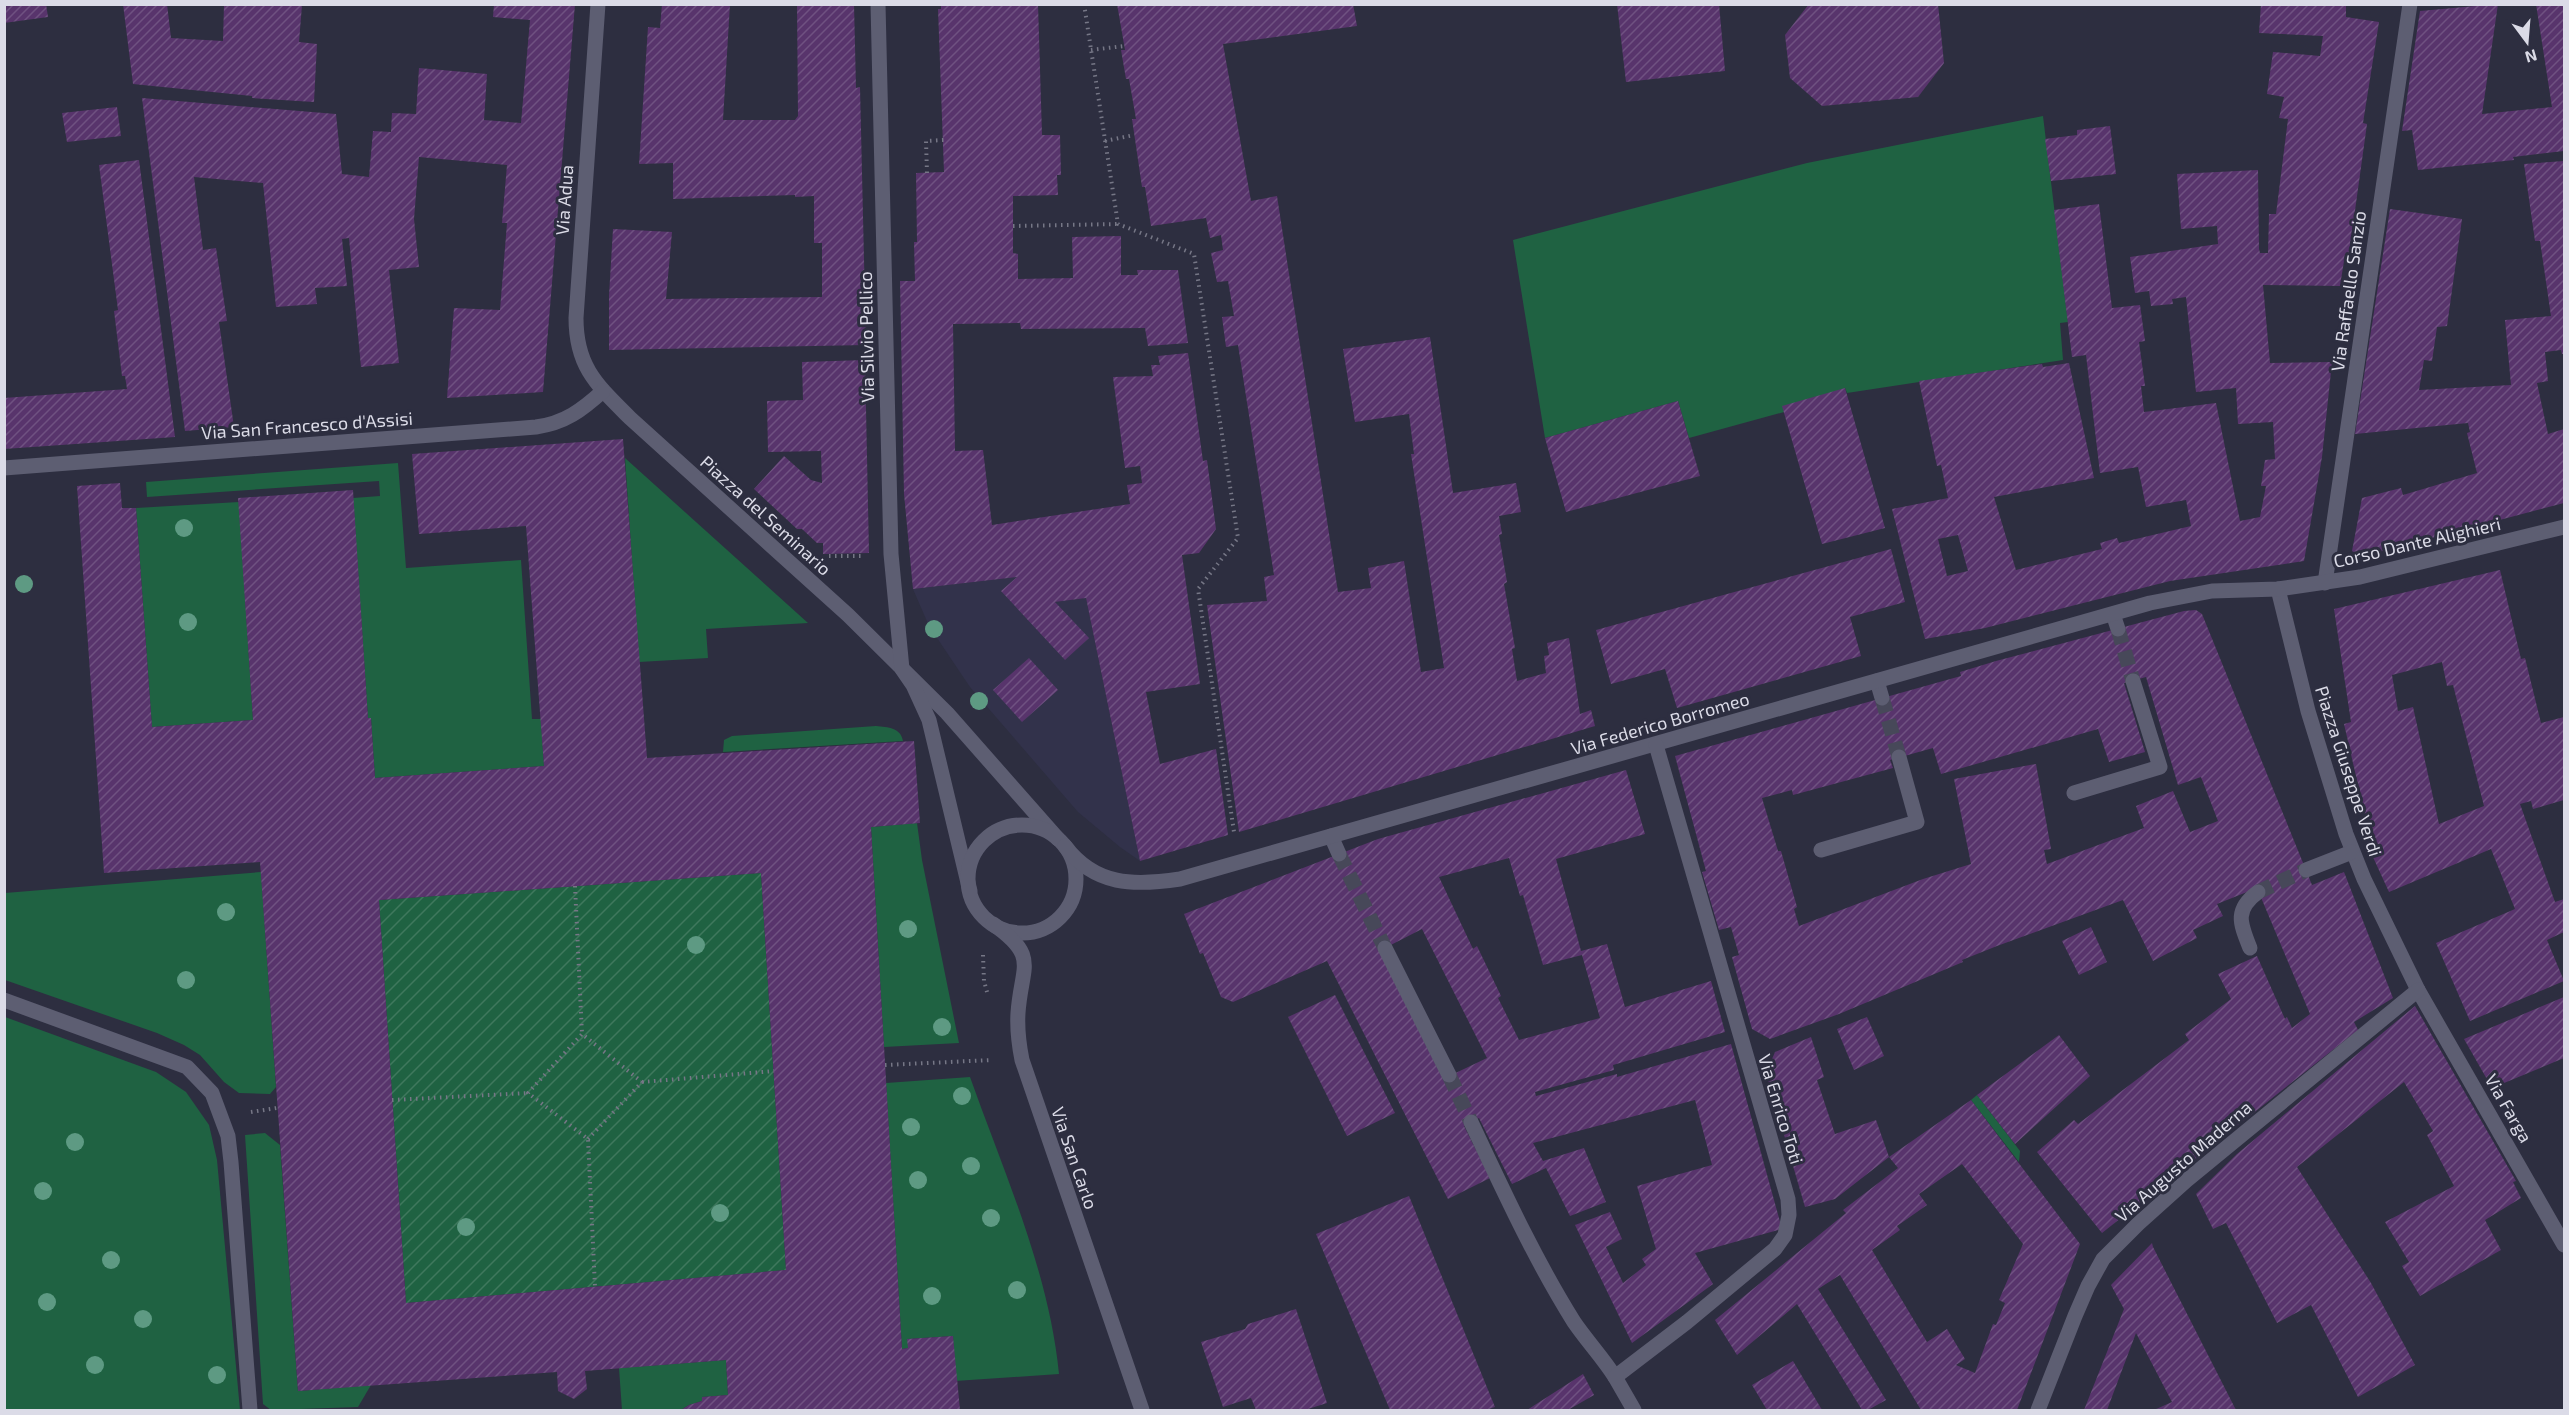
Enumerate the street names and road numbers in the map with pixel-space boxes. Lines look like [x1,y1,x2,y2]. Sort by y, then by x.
street label: Via Adua [551,164,577,236]
street label: Via Raffaello Sanzio [2326,209,2370,373]
street label: Via Silvio Pellico [854,271,878,403]
street label: Via San Francesco d'Assisi [200,407,414,443]
street label: Piazza del Seminario [696,450,836,580]
street label: Corso Dante Alighieri [2331,512,2503,572]
street label: Piazza Giuseppe Verdi [2311,683,2387,859]
street label: Via Federico Borromeo [1568,687,1752,759]
street label: Via Enrico Toti [1754,1051,1808,1167]
street label: Via Farga [2481,1070,2537,1146]
street label: Via Augusto Maderna [2110,1096,2256,1226]
street label: Via San Carlo [1047,1104,1103,1212]

